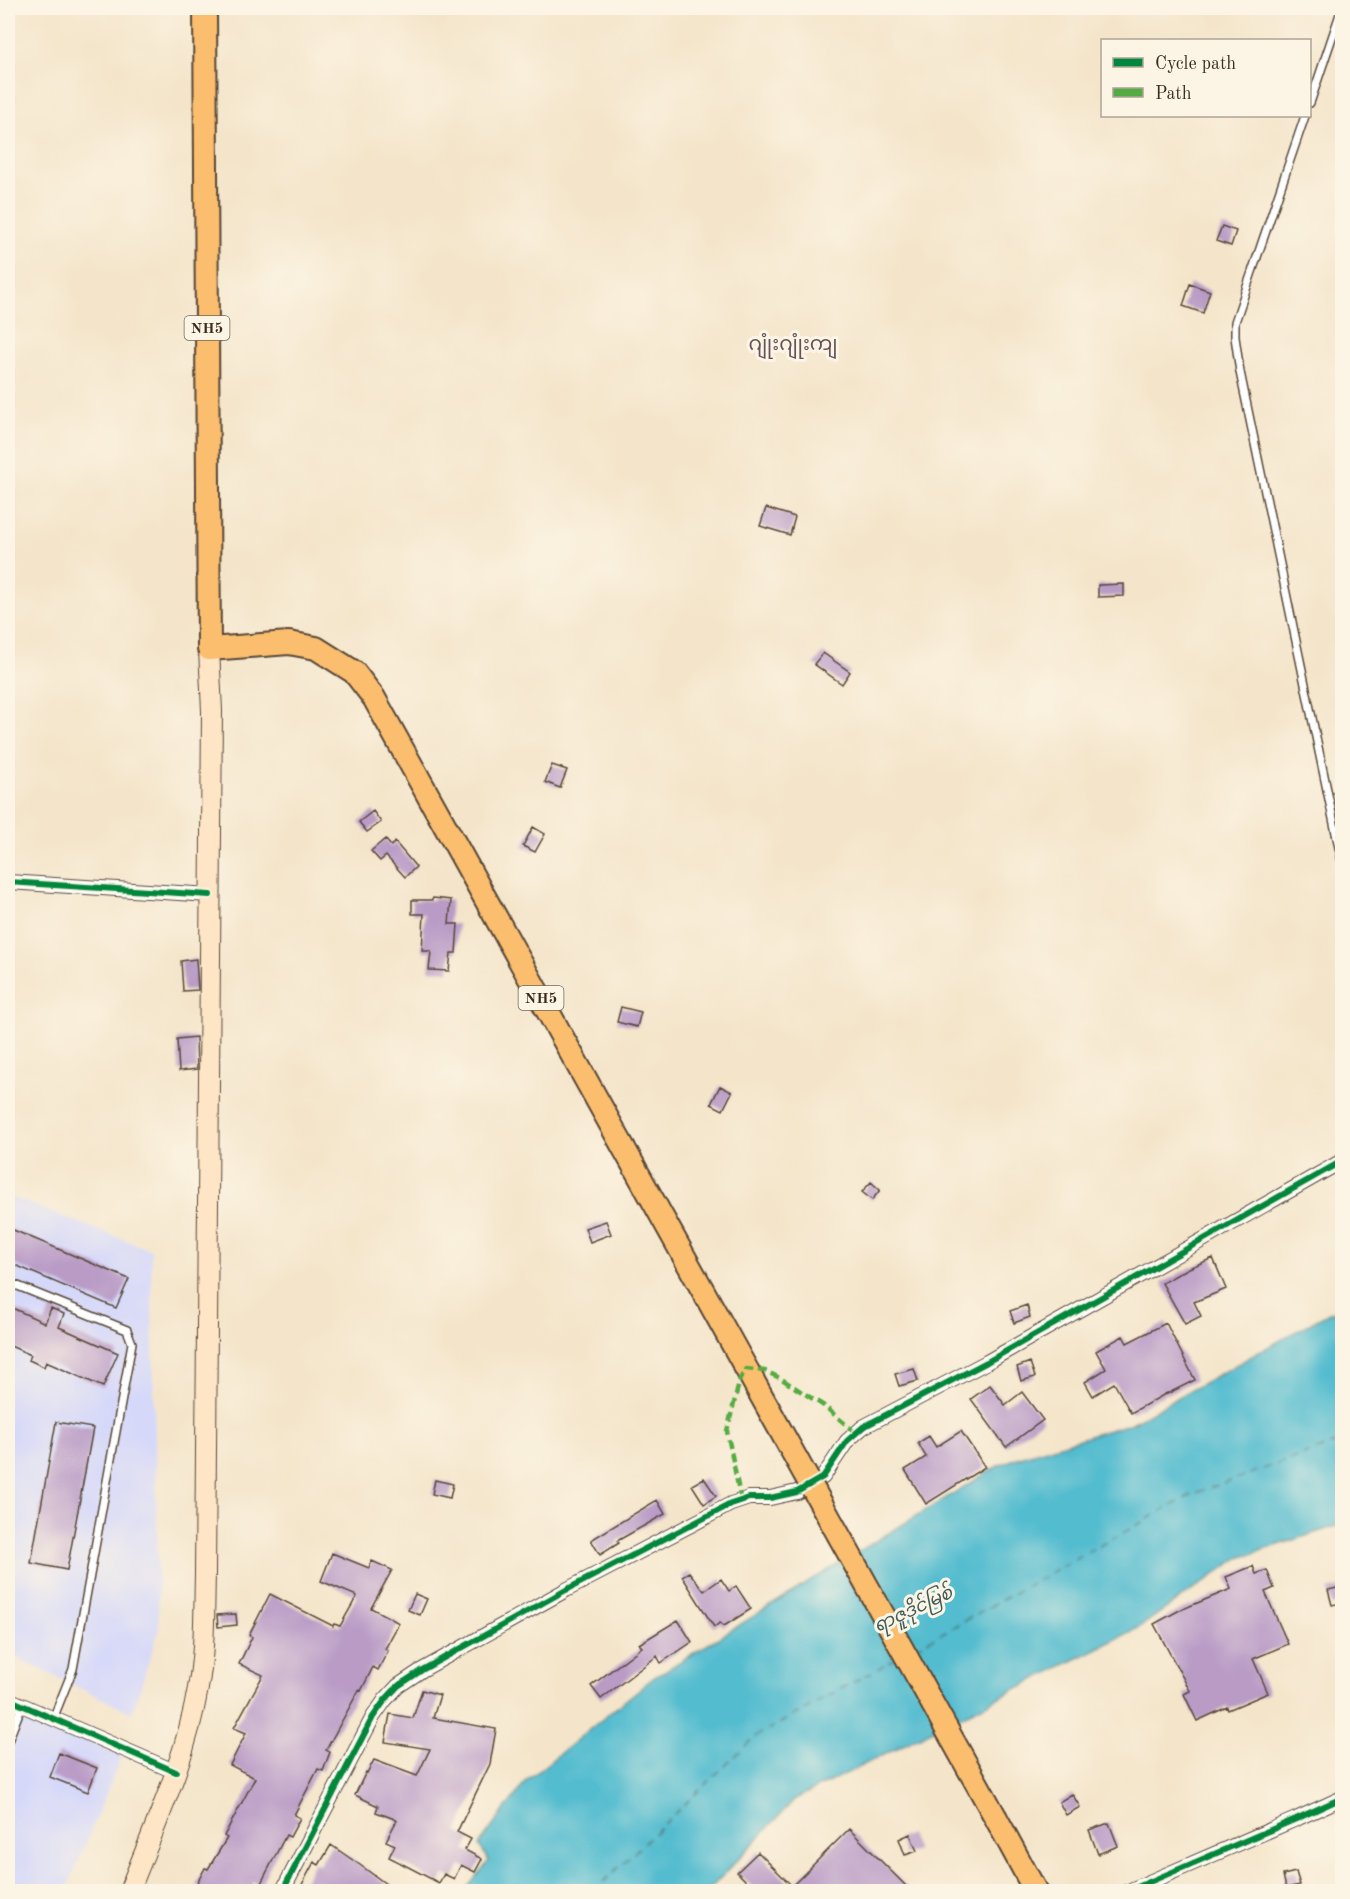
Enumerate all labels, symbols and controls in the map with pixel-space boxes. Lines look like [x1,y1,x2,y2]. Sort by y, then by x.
legend [1101,39,1311,117]
text: Cycle path [1155,55,1236,73]
text: Path [1155,85,1192,103]
road number: NH5 [184,316,230,340]
district label: ဂျုံးဂျုံးကျ [749,333,837,359]
road number: NH5 [518,986,564,1010]
water label: ရာဇူဒိုင်မြစ် [869,1579,959,1640]

